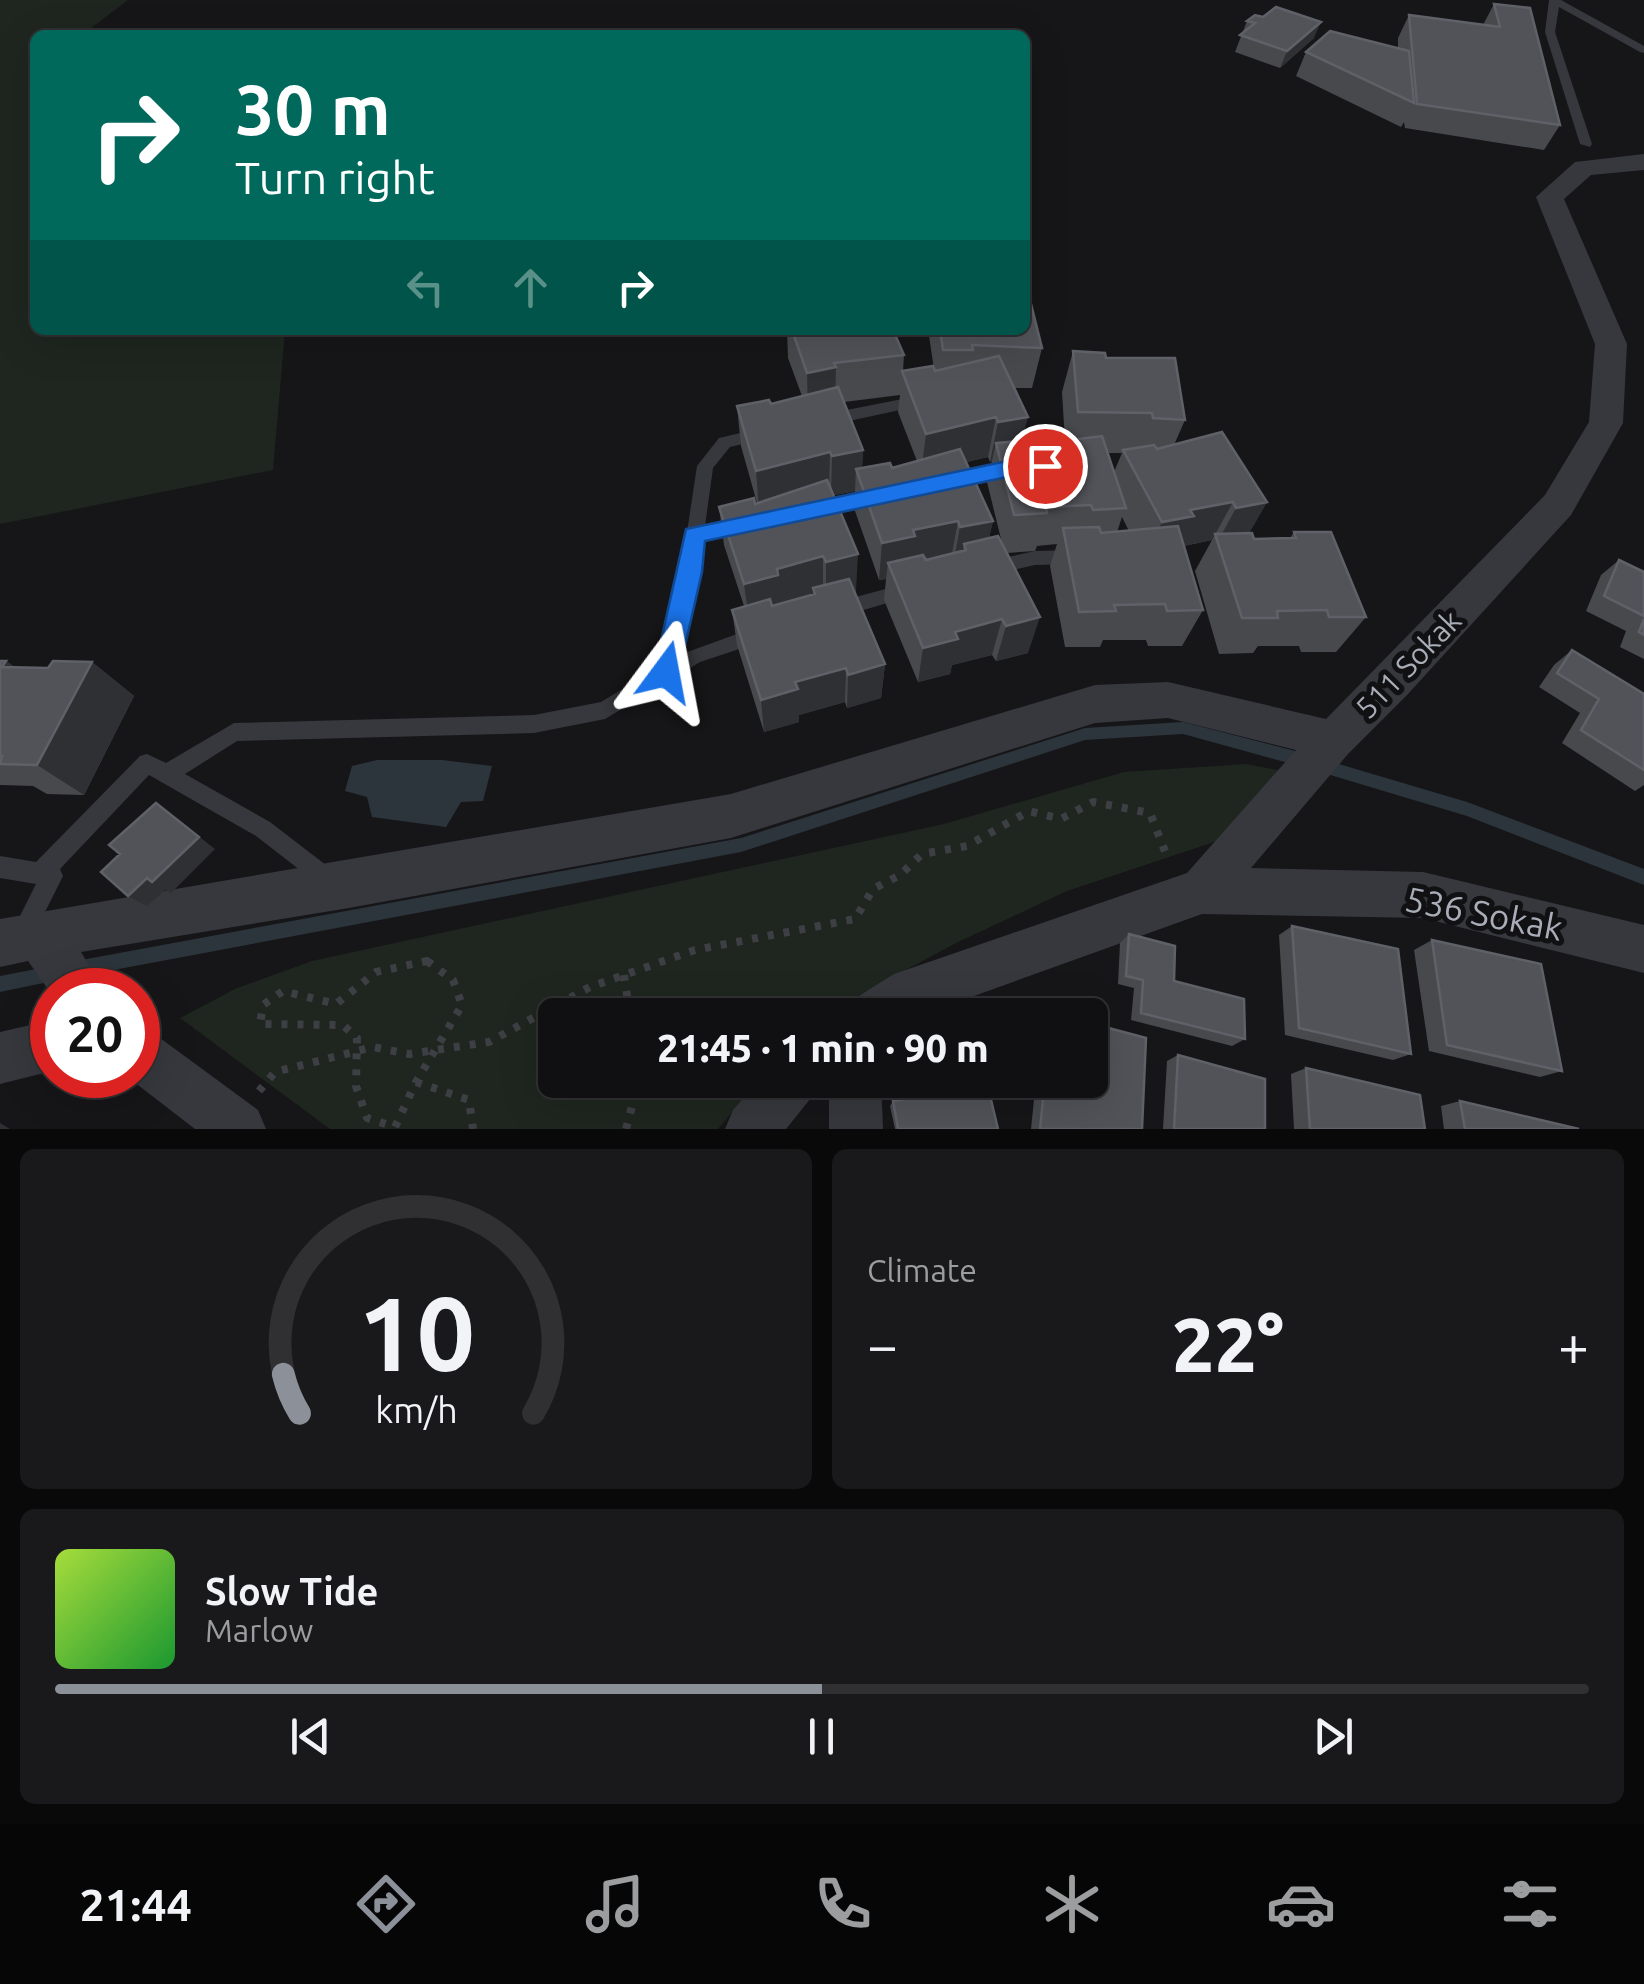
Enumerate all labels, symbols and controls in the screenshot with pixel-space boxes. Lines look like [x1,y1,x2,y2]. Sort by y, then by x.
icon: right [70,70,200,200]
text: 30 m [235,70,391,148]
text: Turn right [235,152,435,203]
icon: left [398,260,453,315]
icon: ahead [503,260,558,315]
icon: right [608,260,663,315]
pin [1003,424,1088,509]
icon: arrive [1018,439,1073,494]
street label: 511 Sokak [1348,603,1468,725]
position arrow [614,620,718,724]
street label: 536 Sokak [1402,878,1566,948]
speed limit sign: 20 [30,968,160,1098]
text: 21:45 · 1 min · 90 m [657,1027,989,1069]
text: Climate [867,1252,977,1288]
text: 10 [357,1274,475,1391]
text: 22° [1172,1302,1284,1386]
text: − [867,1314,898,1375]
text: + [1558,1314,1589,1375]
text: km/h [375,1390,457,1430]
text: Slow Tide [205,1570,378,1612]
text: Marlow [205,1612,313,1648]
icon: previous [283,1709,338,1764]
icon: pause [794,1709,849,1764]
icon: next [1306,1709,1361,1764]
icon: directions [351,1869,421,1939]
icon: music [580,1869,650,1939]
icon: phone [808,1869,878,1939]
icon: climate [1037,1869,1107,1939]
icon: car [1266,1869,1336,1939]
icon: filters [1495,1869,1565,1939]
text: 21:44 [79,1879,192,1930]

